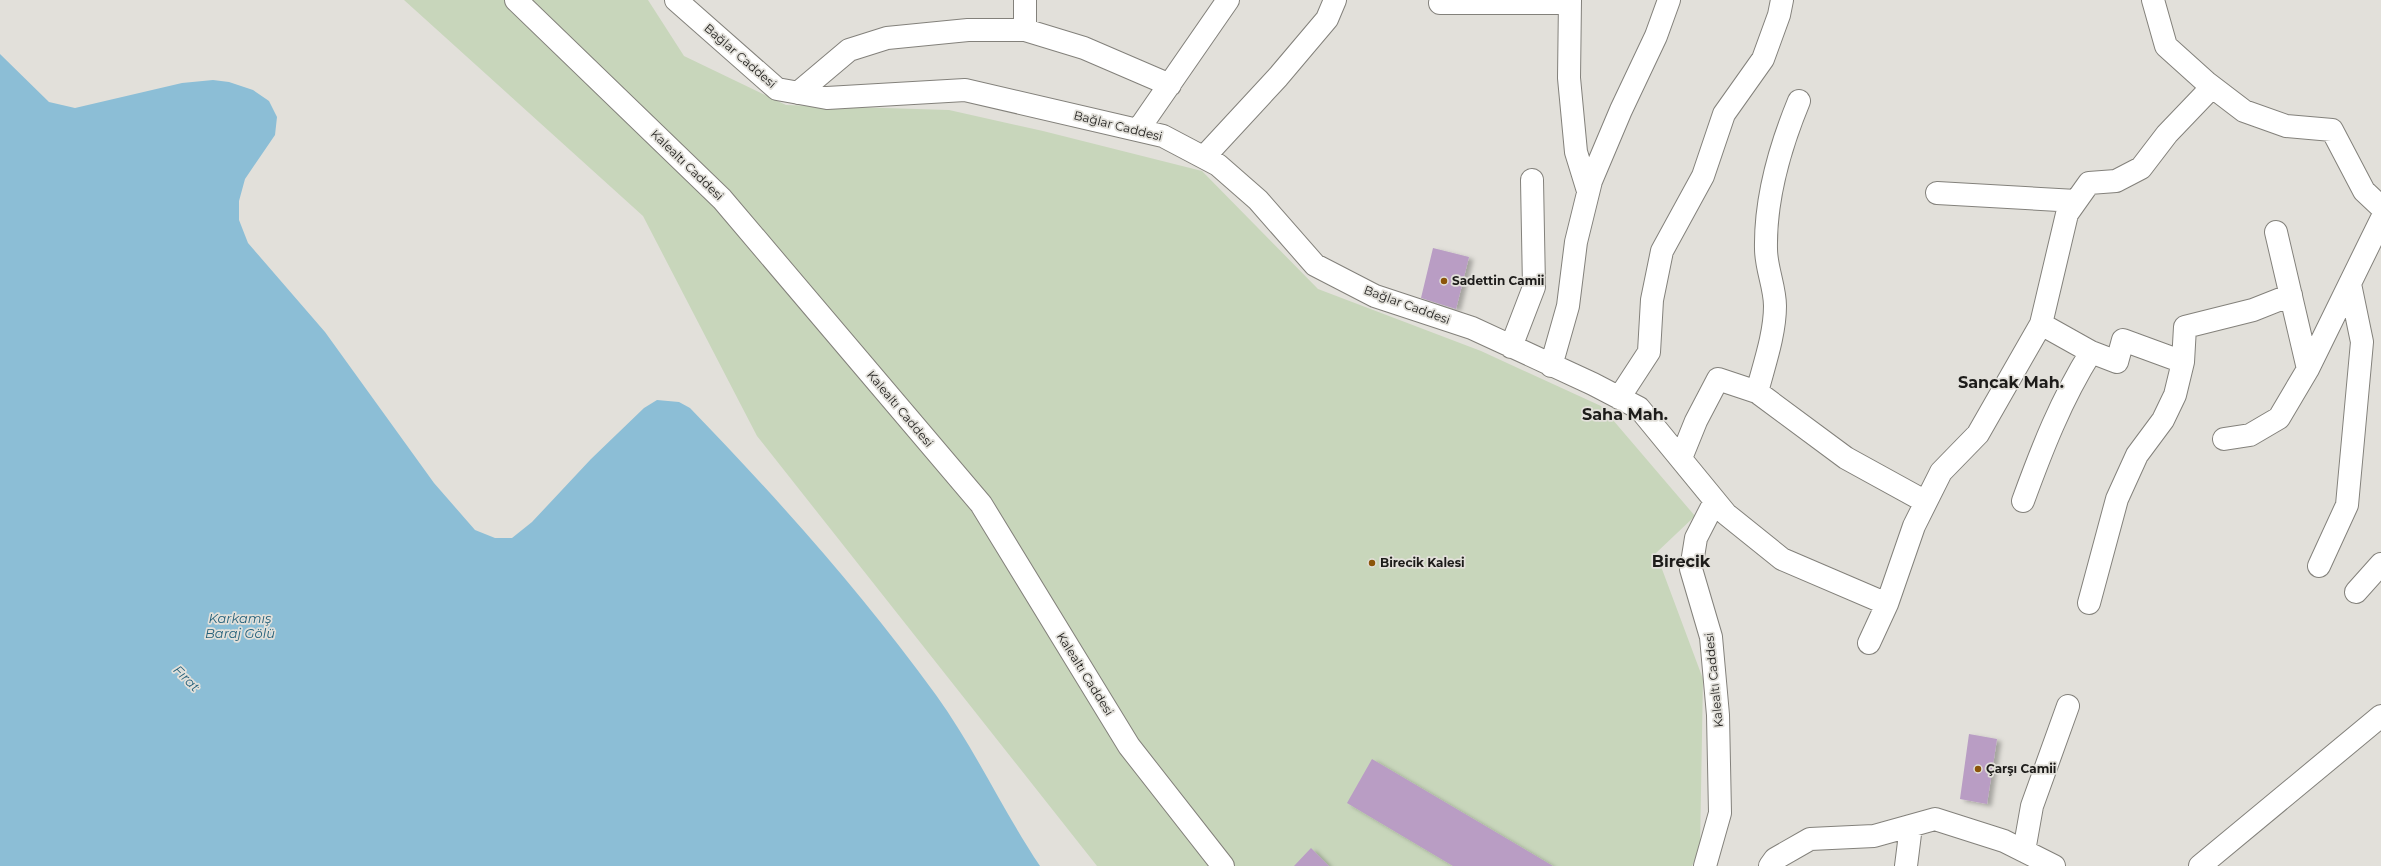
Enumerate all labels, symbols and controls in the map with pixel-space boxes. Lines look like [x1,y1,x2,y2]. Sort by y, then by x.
street label: Bağlar Caddesi [701,20,779,91]
street label: Bağlar Caddesi [1072,107,1164,144]
street label: Kalealtı Caddesi [648,126,727,203]
place label: Sadettin Camii [1452,273,1544,288]
marker: Sadettin Camii [1439,276,1449,286]
street label: Bağlar Caddesi [1362,282,1452,327]
street label: Kalealtı Caddesi [864,367,937,450]
district label: Sancak Mah. [1958,373,2064,392]
district label: Saha Mah. [1582,405,1668,424]
district label: Birecik [1652,552,1711,571]
place label: Birecik Kalesi [1380,555,1465,570]
marker: Birecik Kalesi [1367,558,1377,568]
water label: Karkamış Baraj Gölü [205,610,275,641]
street label: Kalealtı Caddesi [1054,629,1117,718]
street label: Kalealtı Caddesi [1701,632,1726,728]
water label: Fırat [170,661,204,695]
place label: Çarşı Camii [1986,761,2056,776]
marker: Çarşı Camii [1973,764,1983,774]

